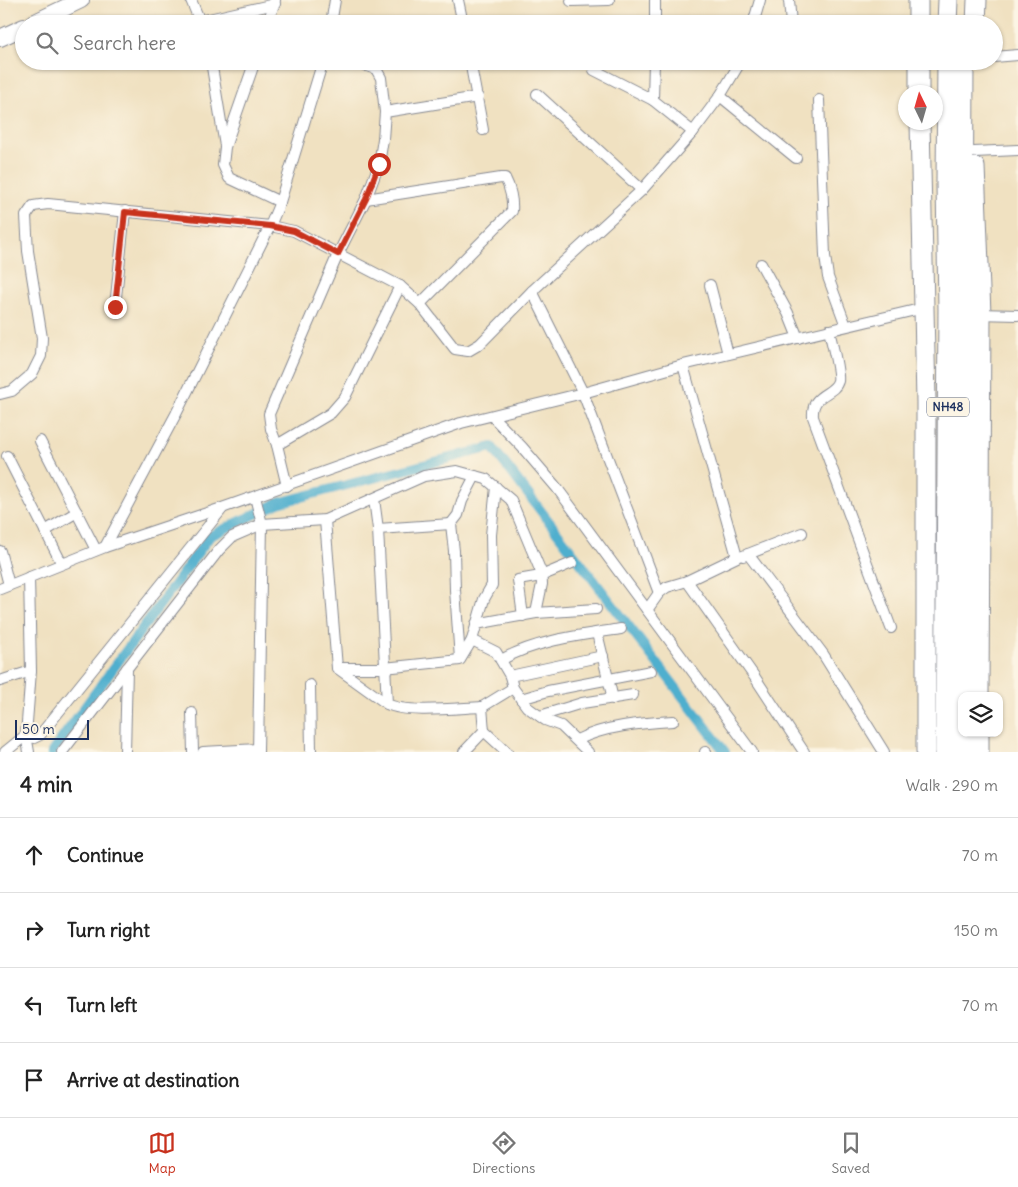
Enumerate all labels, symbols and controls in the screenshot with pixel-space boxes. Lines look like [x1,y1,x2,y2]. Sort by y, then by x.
search box [15,15,1003,70]
icon: search [33,29,61,57]
text: Search here [73,31,176,55]
north arrow [898,85,943,130]
route start [368,153,391,176]
route end [104,296,127,319]
road number: NH48 [927,398,969,417]
map controls [958,692,1003,737]
button: layers [958,692,1003,737]
scale bar [15,717,89,740]
text: 50 m [22,720,55,738]
text: 4 min [20,771,72,798]
text: Walk · 290 m [906,775,998,795]
icon: ahead [20,841,48,869]
text: Continue [67,843,144,867]
text: 70 m [962,845,998,865]
icon: right [20,916,48,944]
text: Turn right [67,918,150,942]
text: 150 m [954,920,998,940]
icon: left [20,991,48,1019]
text: Turn left [67,993,137,1017]
text: 70 m [962,995,998,1015]
icon: arrive [20,1066,48,1094]
text: Arrive at destination [67,1068,240,1092]
tab: Map [148,1129,176,1177]
tab: Directions [472,1129,535,1177]
tab: Saved [832,1129,870,1177]

